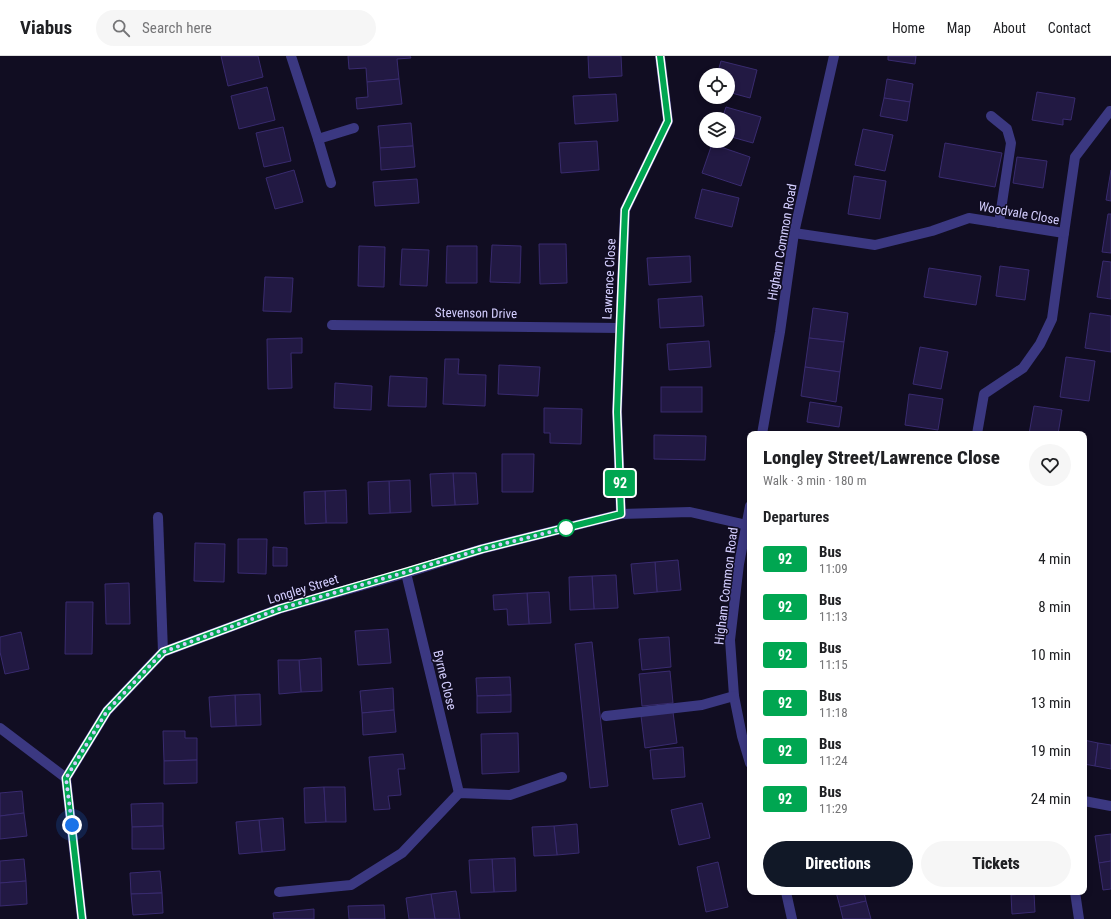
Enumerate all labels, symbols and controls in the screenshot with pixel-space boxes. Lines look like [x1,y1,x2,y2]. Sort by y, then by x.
search box [96,10,376,46]
text: Viabus [20,16,72,39]
icon: search [110,17,132,39]
text: Search here [142,19,212,37]
text: Home [892,20,925,36]
text: Map [947,20,971,36]
text: About [993,20,1026,36]
text: Contact [1048,20,1091,36]
map controls [699,68,735,148]
button: locate [699,68,735,104]
button: layers [699,112,735,148]
street label: Higham Common Road [764,183,800,301]
street label: Woodvale Close [977,199,1061,227]
street label: Lawrence Close [599,238,619,320]
street label: Stevenson Drive [435,305,517,321]
button: heart [1029,444,1071,486]
text: Longley Street/Lawrence Close [763,446,1000,469]
line badge: 92 [602,470,638,496]
text: Walk · 3 min · 180 m [763,473,867,488]
text: 92 [613,475,627,491]
text: Departures [763,508,829,526]
unlabelled marker [557,519,575,537]
street label: Higham Common Road [711,526,741,646]
text: Bus [819,543,842,561]
text: 4 min [1038,550,1071,568]
text: 92 [778,551,792,567]
text: 11:09 [819,561,848,576]
street label: Longley Street [266,571,340,607]
text: Bus [819,591,842,609]
text: 8 min [1038,598,1071,616]
text: 92 [778,599,792,615]
text: 11:13 [819,609,848,624]
text: Bus [819,639,842,657]
text: 10 min [1031,646,1071,664]
text: 92 [778,647,792,663]
street label: Byrne Close [430,649,460,711]
text: 11:15 [819,657,848,672]
text: Bus [819,687,842,705]
text: 13 min [1031,694,1071,712]
text: 92 [778,695,792,711]
text: 11:18 [819,705,848,720]
text: Bus [819,735,842,753]
text: 19 min [1031,742,1071,760]
text: 92 [778,743,792,759]
text: 11:24 [819,753,848,768]
text: Bus [819,783,842,801]
text: 24 min [1031,790,1071,808]
text: 92 [778,791,792,807]
text: 11:29 [819,801,848,816]
your location [62,815,82,835]
button: Directions [763,841,913,887]
button: Tickets [921,841,1071,887]

